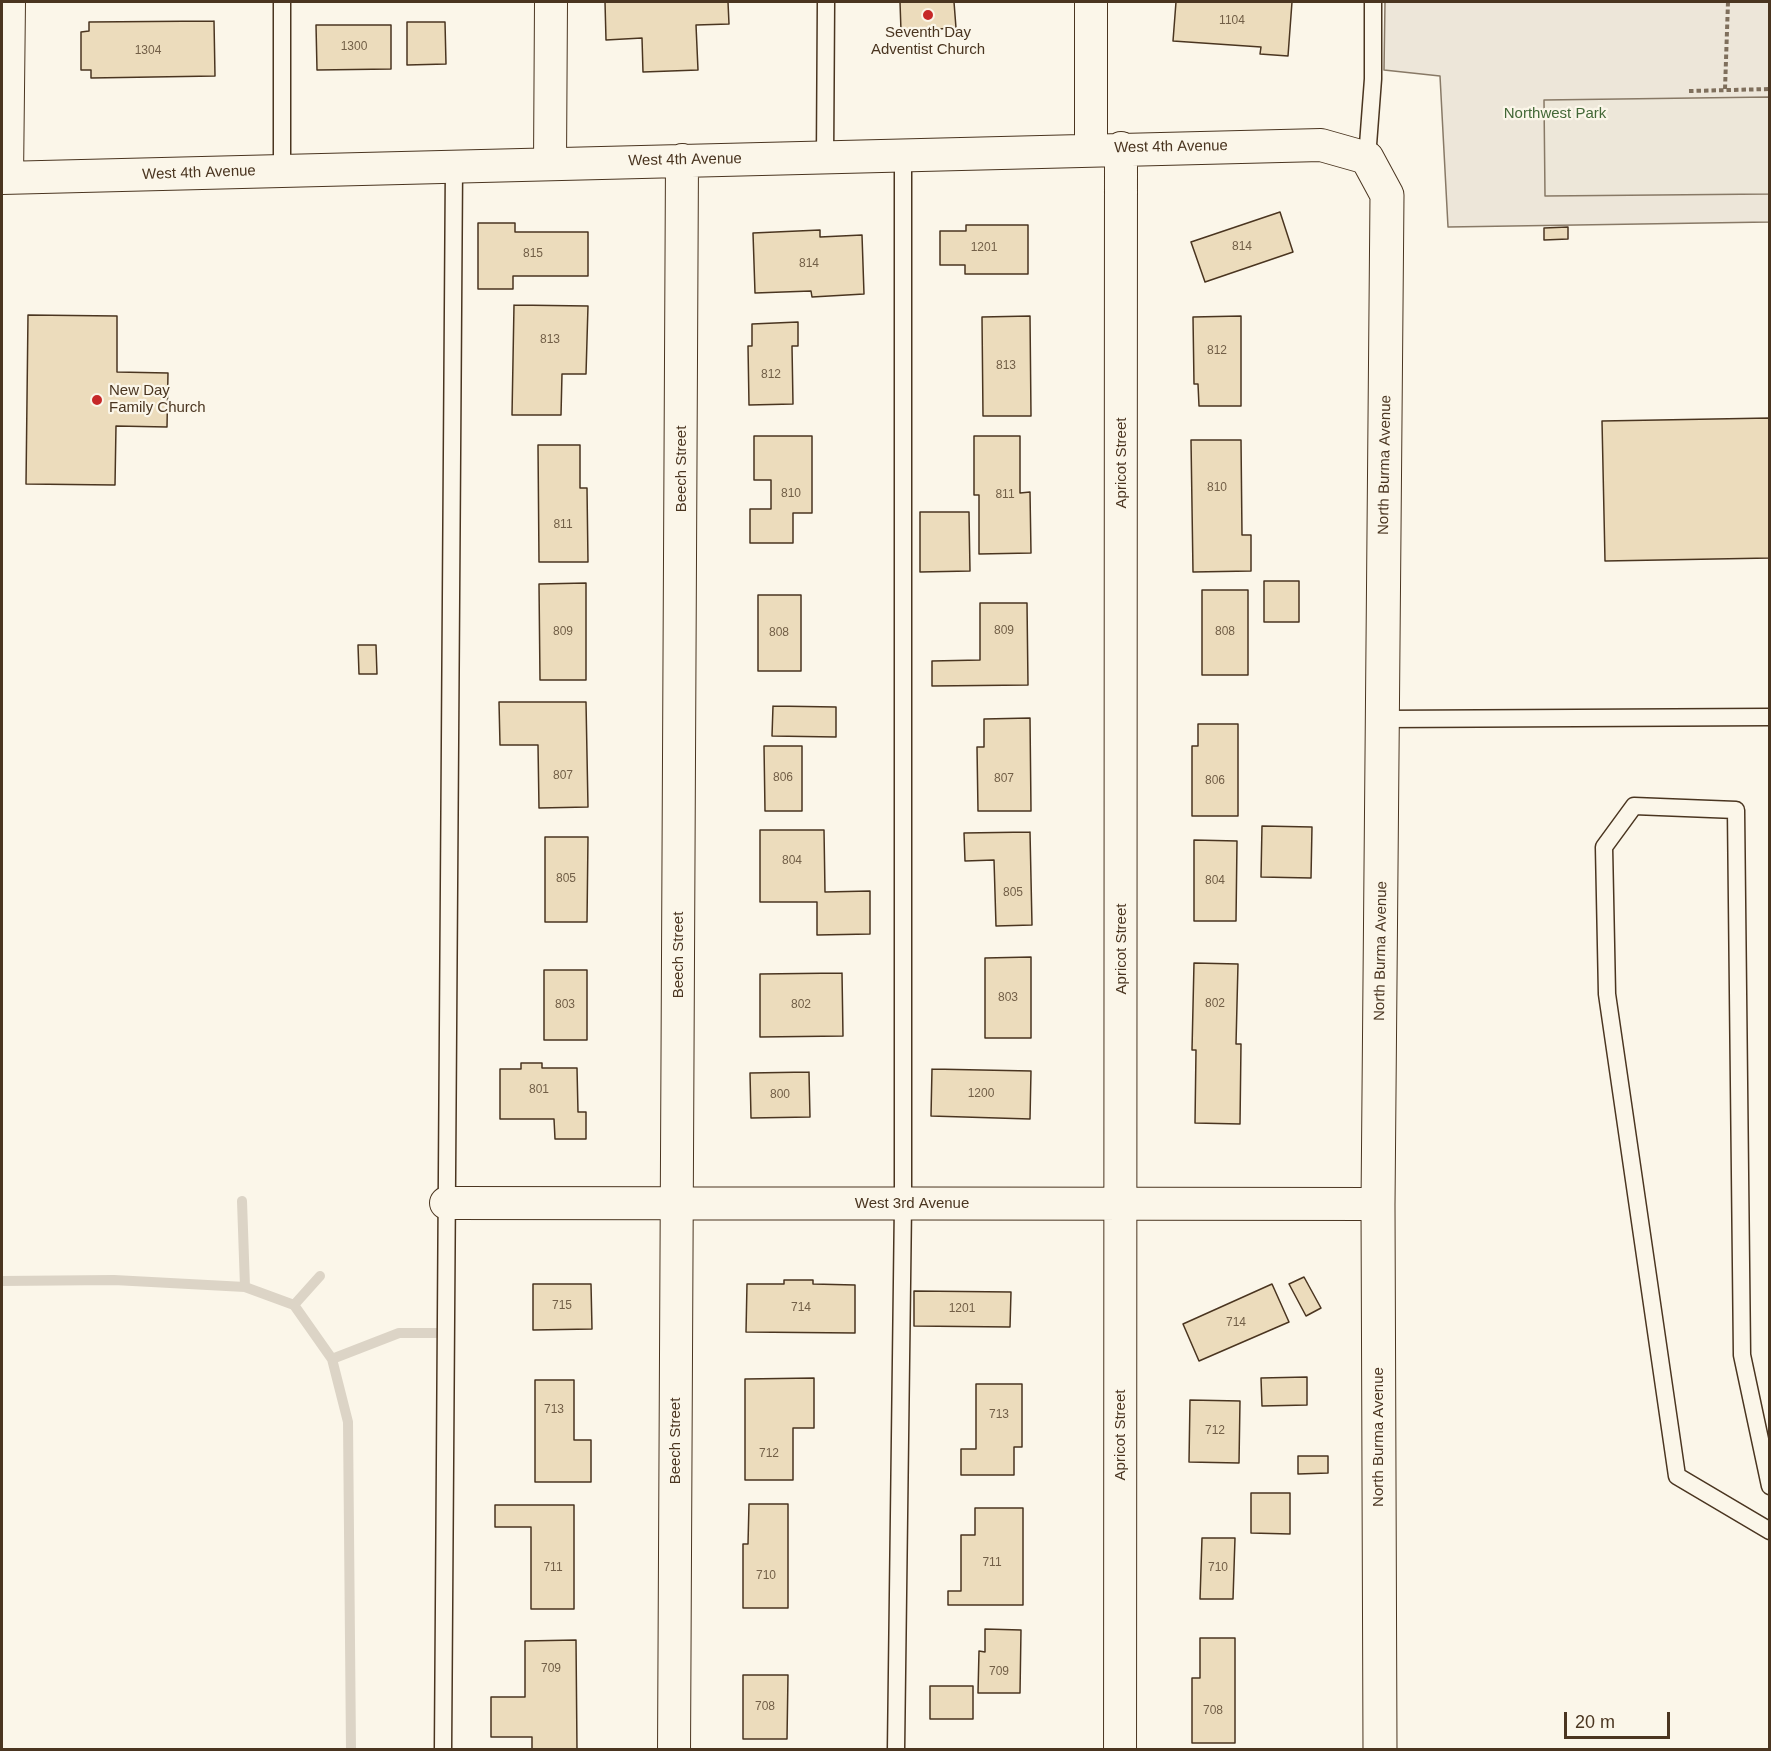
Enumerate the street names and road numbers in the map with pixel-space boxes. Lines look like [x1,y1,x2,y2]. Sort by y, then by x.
street label: West 4th Avenue [1114,137,1228,157]
street label: West 4th Avenue [628,150,742,170]
street label: West 4th Avenue [142,162,256,184]
street label: North Burma Avenue [1375,395,1395,535]
street label: Apricot Street [1113,418,1131,508]
street label: Beech Street [673,426,691,512]
street label: North Burma Avenue [1371,881,1391,1021]
street label: Apricot Street [1113,904,1131,994]
street label: Beech Street [670,912,688,998]
street label: West 3rd Avenue [855,1195,969,1213]
street label: North Burma Avenue [1370,1367,1388,1507]
street label: Apricot Street [1112,1390,1130,1480]
street label: Beech Street [667,1398,685,1484]

